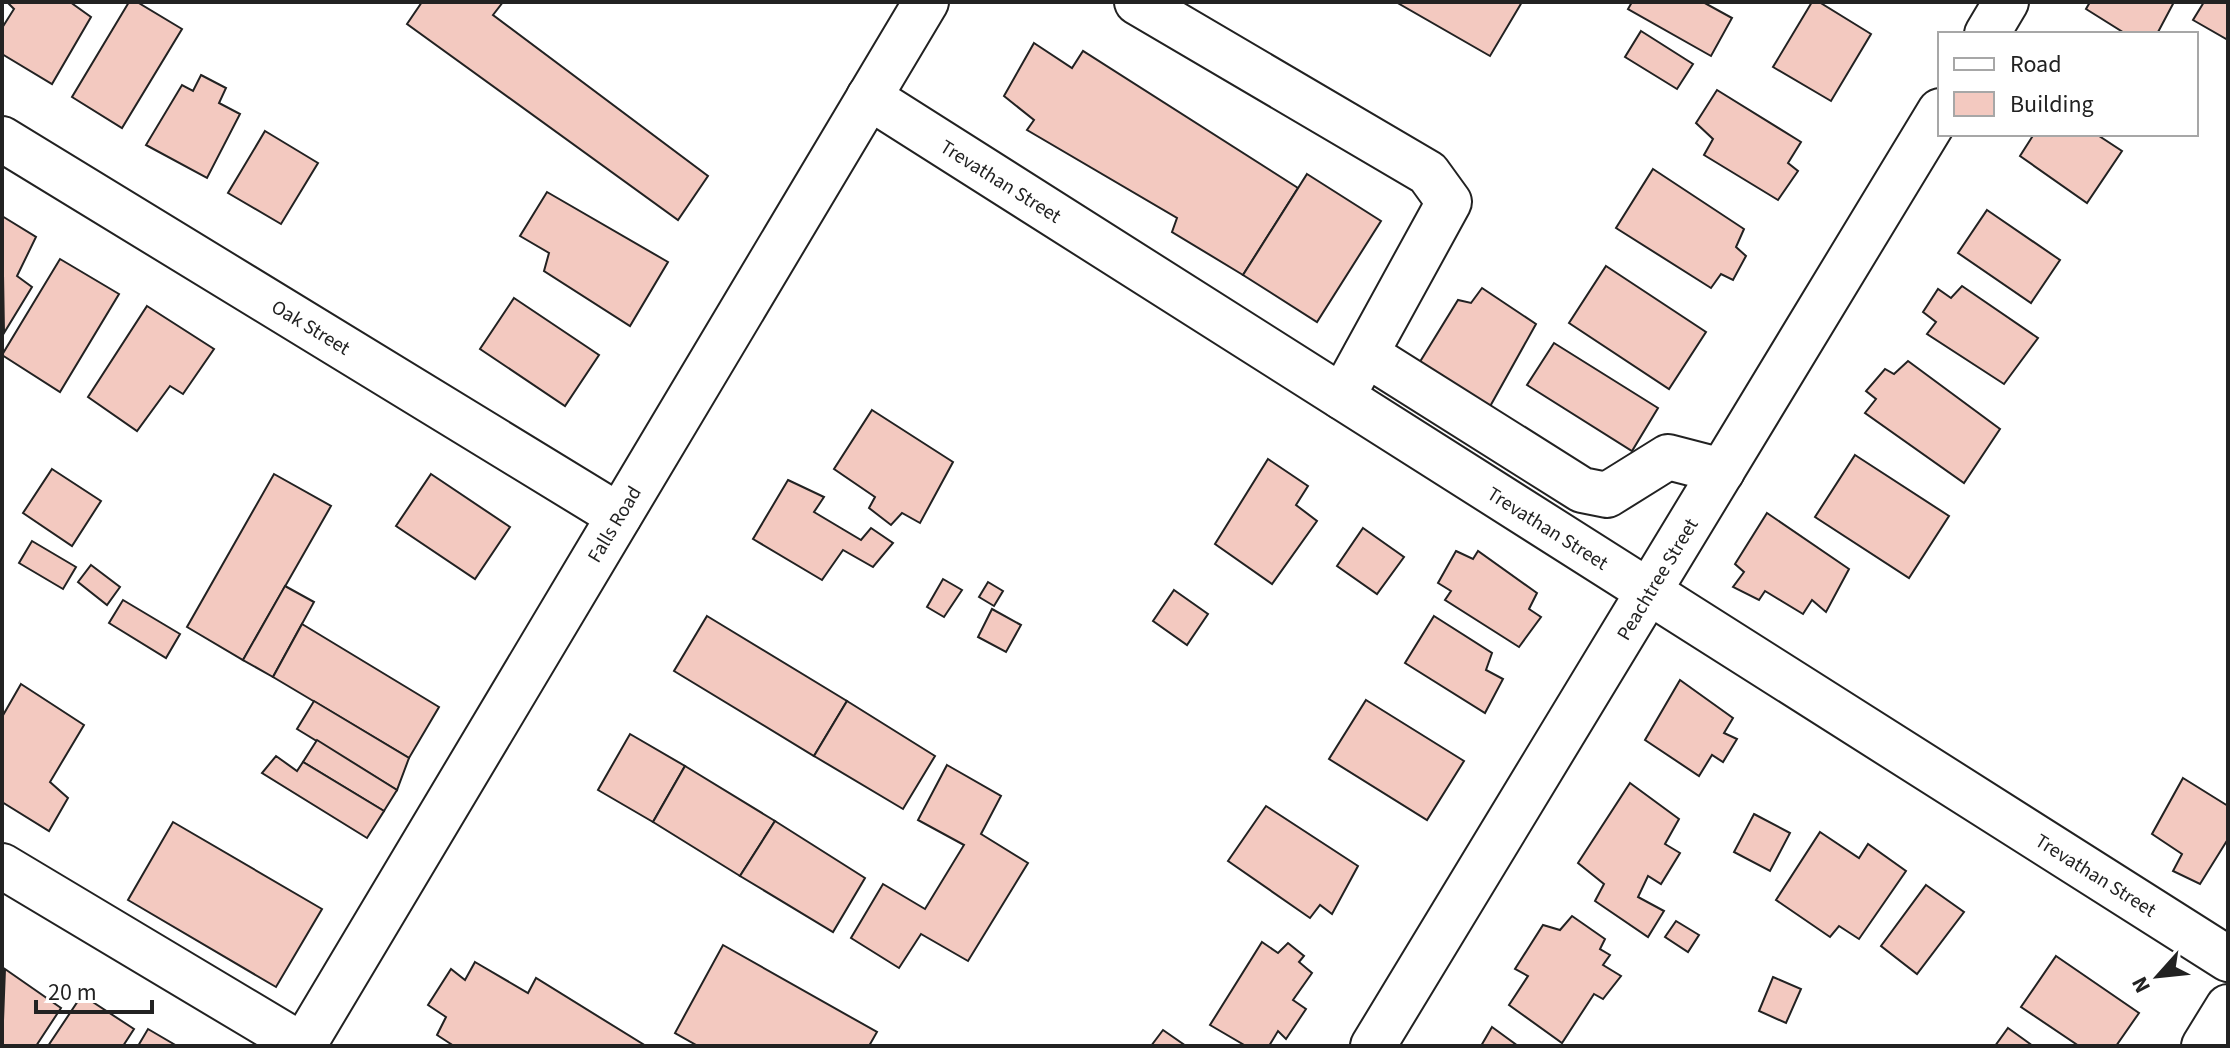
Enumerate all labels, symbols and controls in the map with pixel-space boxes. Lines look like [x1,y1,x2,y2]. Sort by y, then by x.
legend [1938,32,2198,136]
text: Road [2010,47,2062,82]
text: Building [2010,87,2094,122]
street label: Trevathan Street [935,133,1067,230]
street label: Oak Street [266,293,355,362]
street label: Trevathan Street [1482,480,1614,577]
street label: Falls Road [581,481,649,568]
street label: Peachtree Street [1610,513,1706,646]
street label: Trevathan Street [2030,827,2162,924]
north arrow [2118,936,2198,1016]
scale bar [36,964,152,1014]
text: N [2123,971,2159,998]
text: 20 m [48,975,97,1010]

